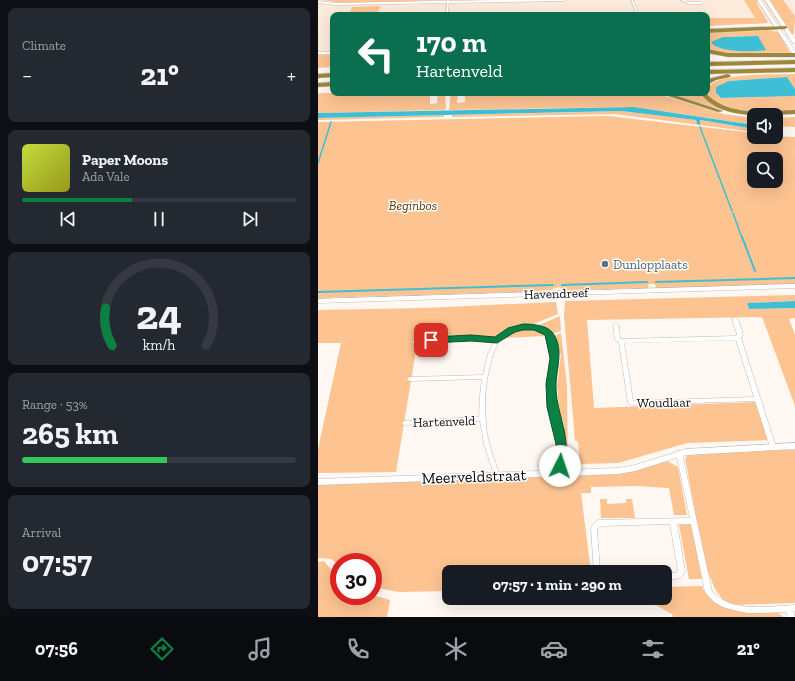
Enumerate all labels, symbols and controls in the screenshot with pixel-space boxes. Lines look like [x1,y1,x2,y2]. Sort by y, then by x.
text: 170 m [416,26,487,59]
icon: left [350,28,402,80]
text: Climate [22,38,66,53]
text: 21° [140,57,179,93]
text: Hartenveld [416,60,503,82]
text: − [22,62,32,89]
text: + [287,62,296,89]
map controls [747,108,783,188]
button: sound [747,108,783,144]
text: Paper Moons [82,151,168,169]
button: search [747,152,783,188]
text: Ada Vale [82,169,130,184]
park label: Beginbos [389,198,437,213]
icon: previous [57,208,79,230]
icon: pause [148,208,170,230]
icon: next [239,208,261,230]
place label: Dunlopplaats [613,257,688,272]
marker: Dunlopplaats [600,259,610,269]
street label: Havendreef [523,285,589,302]
text: 24 [136,290,182,340]
pin [414,323,448,357]
icon: arrive [420,329,442,351]
text: km/h [143,337,175,354]
street label: Woudlaar [637,395,691,410]
text: Range · 53% [22,397,88,412]
street label: Hartenveld [412,413,476,430]
text: 265 km [22,416,118,452]
position arrow [539,445,581,487]
street label: Meerveldstraat [421,465,527,488]
text: Arrival [22,525,61,540]
text: 07:57 [22,544,92,580]
speed limit sign: 30 [330,553,382,605]
text: 07:57 · 1 min · 290 m [492,576,622,594]
icon: directions [148,635,176,663]
icon: music [246,635,274,663]
icon: phone [344,635,372,663]
icon: climate [442,635,470,663]
icon: car [540,635,568,663]
icon: filters [639,635,667,663]
text: 07:56 [35,638,78,660]
text: 21° [737,638,760,660]

